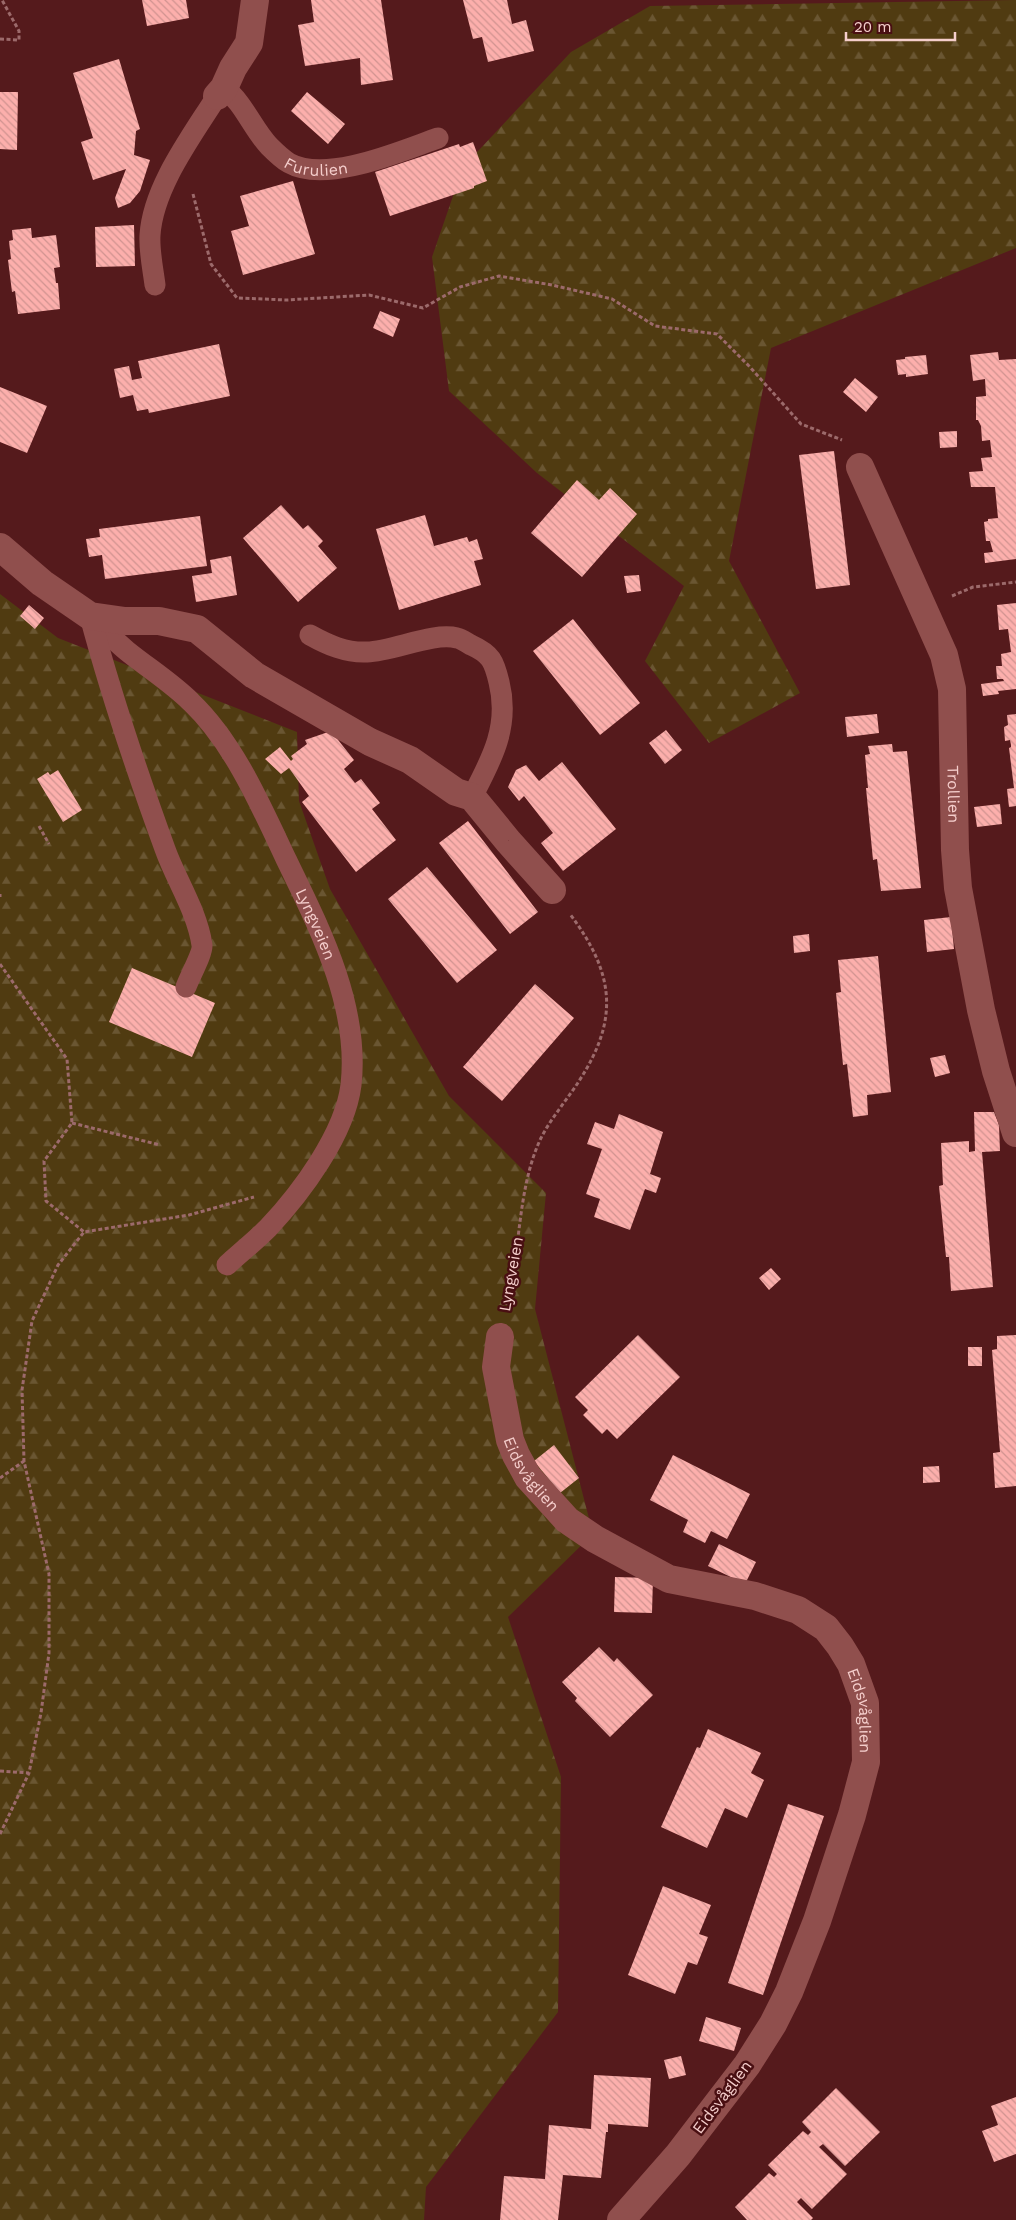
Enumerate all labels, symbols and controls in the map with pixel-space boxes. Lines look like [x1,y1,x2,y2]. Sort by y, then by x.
scale bar [846,10,955,42]
text: 20 m [854,18,892,36]
street label: Furulien [281,153,349,179]
street label: Trollien [944,765,964,823]
street label: Lyngveien [292,885,340,962]
street label: Lyngveien [495,1235,527,1313]
street label: Eidsvåglien [500,1434,564,1515]
street label: Eidsvåglien [844,1665,875,1753]
street label: Eidsvåglien [688,2057,756,2137]

